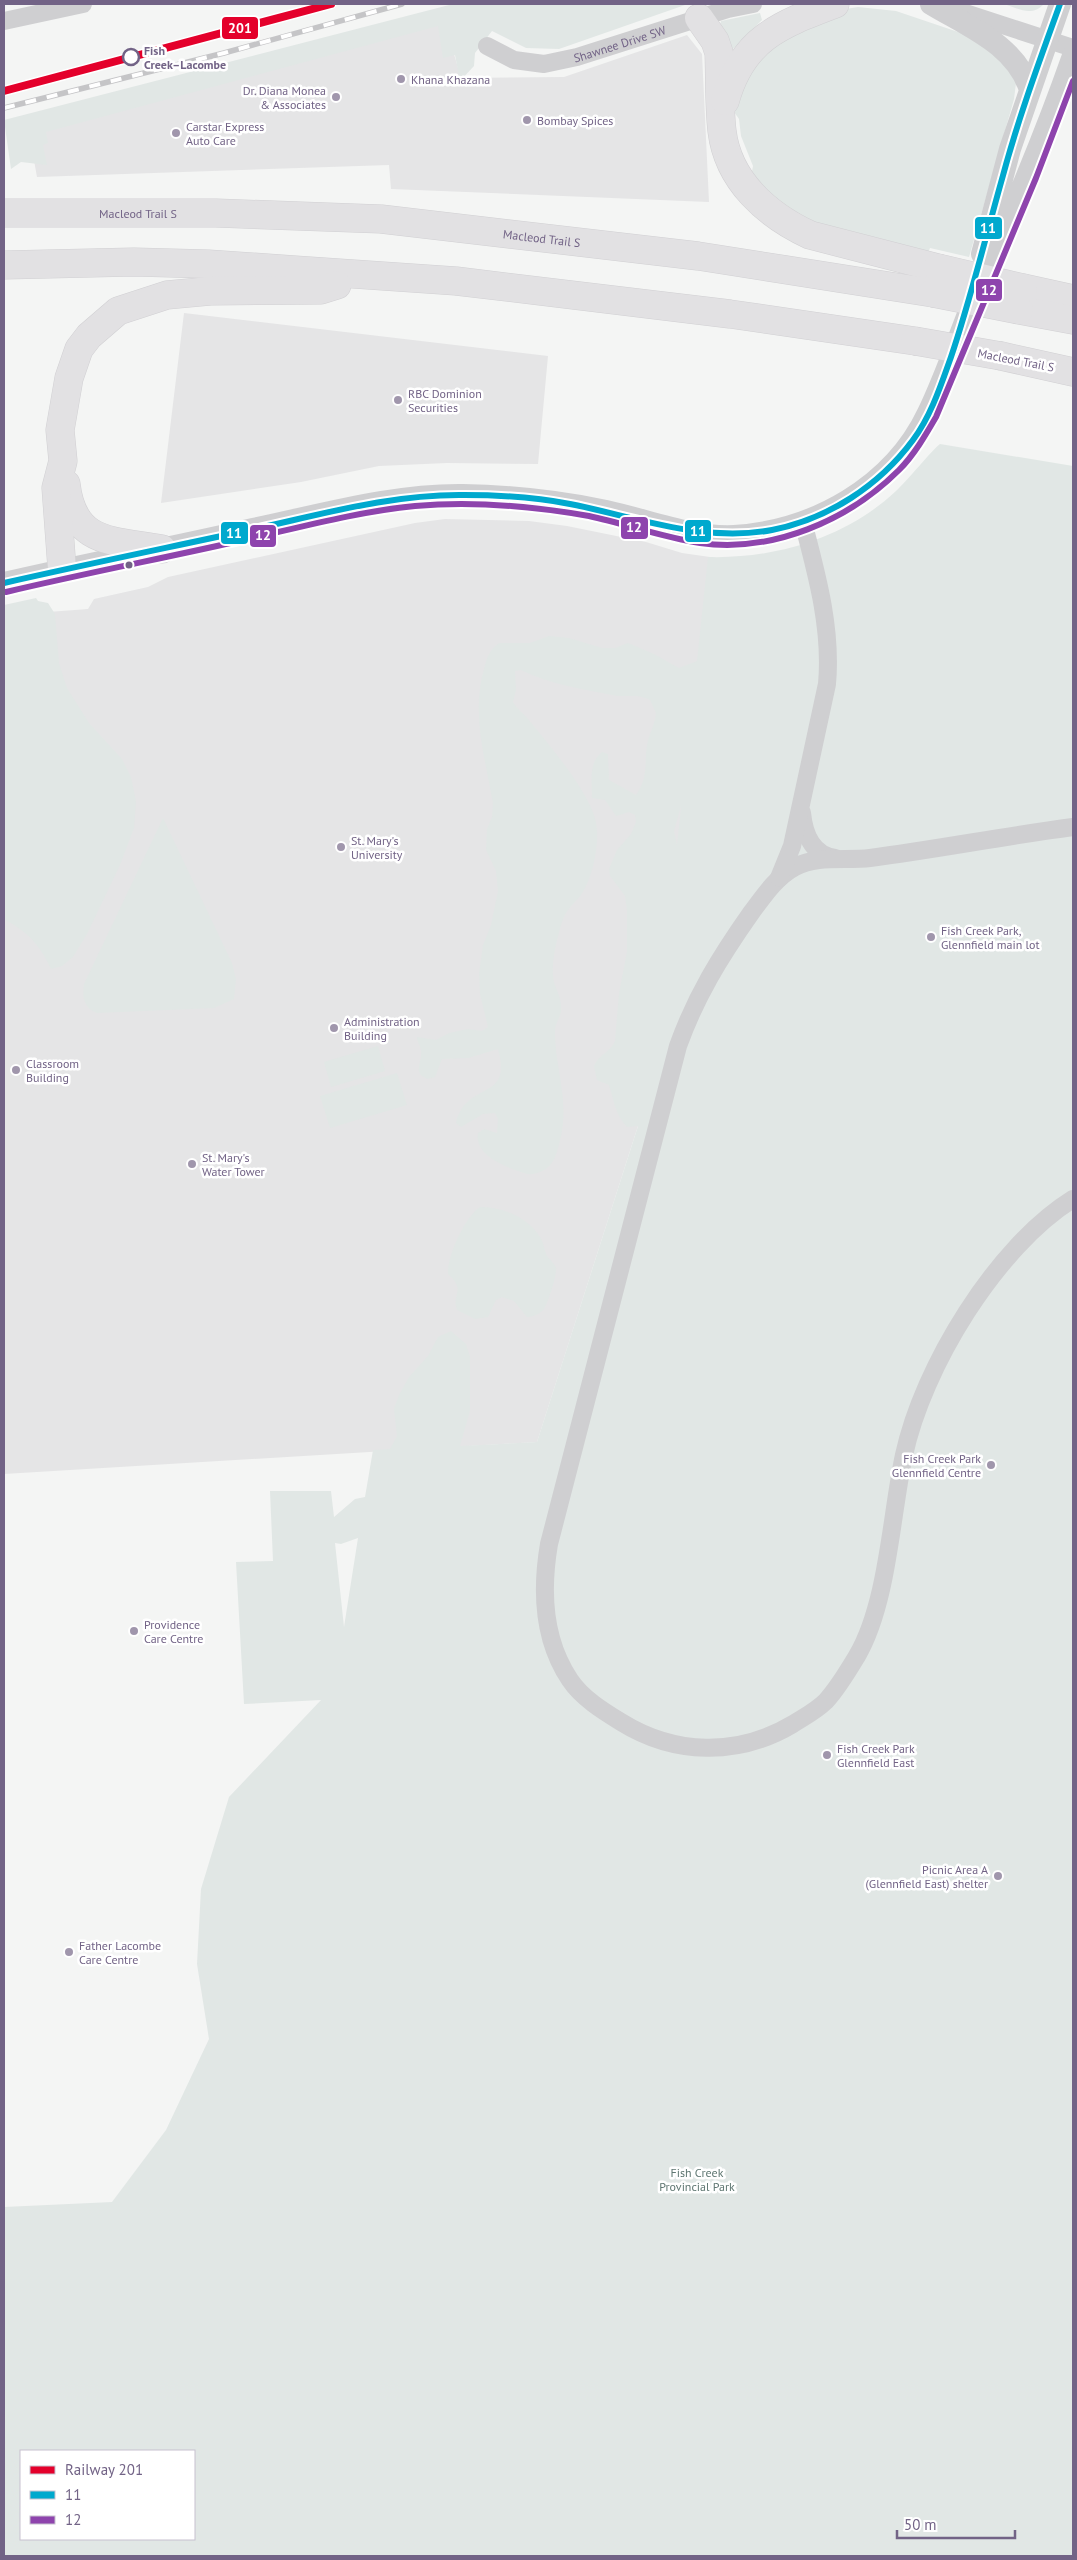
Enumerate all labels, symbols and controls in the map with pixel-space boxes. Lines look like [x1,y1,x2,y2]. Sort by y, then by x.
line badge: 201 [221,16,259,40]
text: 201 [228,19,252,37]
street label: Shawnee Drive SW [572,22,668,65]
place label: Fish Creek–Lacombe [144,43,226,72]
marker: Fish Creek–Lacombe [122,48,140,66]
place label: Khana Khazana [411,72,490,87]
marker: Khana Khazana [395,73,407,85]
place label: Dr. Diana Monea & Associates [243,83,326,112]
marker: Dr. Diana Monea & Associates [330,91,342,103]
place label: Bombay Spices [537,113,613,128]
marker: Bombay Spices [521,114,533,126]
place label: Carstar Express Auto Care [186,119,264,148]
marker: Carstar Express Auto Care [170,127,182,139]
street label: Macleod Trail S [99,206,177,221]
line badge: 11 [974,216,1003,240]
text: 11 [980,219,996,237]
street label: Macleod Trail S [502,226,581,250]
line badge: 12 [975,278,1003,302]
text: 12 [981,281,997,299]
street label: Macleod Trail S [976,345,1056,375]
place label: RBC Dominion Securities [408,386,482,415]
marker: RBC Dominion Securities [392,394,404,406]
line badge: 12 [620,516,649,540]
text: 12 [626,518,642,536]
line badge: 11 [684,519,712,543]
line badge: 11 [220,521,249,545]
text: 11 [690,522,706,540]
text: 11 [226,524,242,542]
line badge: 12 [249,524,277,548]
text: 12 [255,526,271,544]
unlabelled marker [124,560,134,570]
place label: St. Mary's University [351,833,403,862]
marker: St. Mary's University [335,841,347,853]
place label: Fish Creek Park, Glennfield main lot [941,923,1040,952]
marker: Fish Creek Park, Glennfield main lot [925,931,937,943]
place label: Administration Building [344,1014,420,1043]
marker: Administration Building [328,1022,340,1034]
place label: Classroom Building [26,1056,79,1085]
marker: Classroom Building [10,1064,22,1076]
place label: St. Mary's Water Tower [202,1150,265,1179]
marker: St. Mary's Water Tower [186,1158,198,1170]
place label: Fish Creek Park Glennfield Centre [892,1451,981,1480]
marker: Fish Creek Park Glennfield Centre [985,1459,997,1471]
place label: Providence Care Centre [144,1617,203,1646]
marker: Providence Care Centre [128,1625,140,1637]
place label: Fish Creek Park Glennfield East [837,1741,915,1770]
marker: Fish Creek Park Glennfield East [821,1749,833,1761]
place label: Picnic Area A (Glennfield East) shelter [865,1862,988,1891]
marker: Picnic Area A (Glennfield East) shelter [992,1870,1004,1882]
place label: Father Lacombe Care Centre [79,1938,161,1967]
marker: Father Lacombe Care Centre [63,1946,75,1958]
park label: Fish Creek Provincial Park [659,2165,735,2194]
legend [20,2450,195,2540]
text: Railway 201 [65,2460,143,2479]
text: 11 [65,2485,81,2504]
scale bar [897,2508,1014,2540]
text: 12 [65,2510,81,2529]
text: 50 m [904,2515,937,2534]

